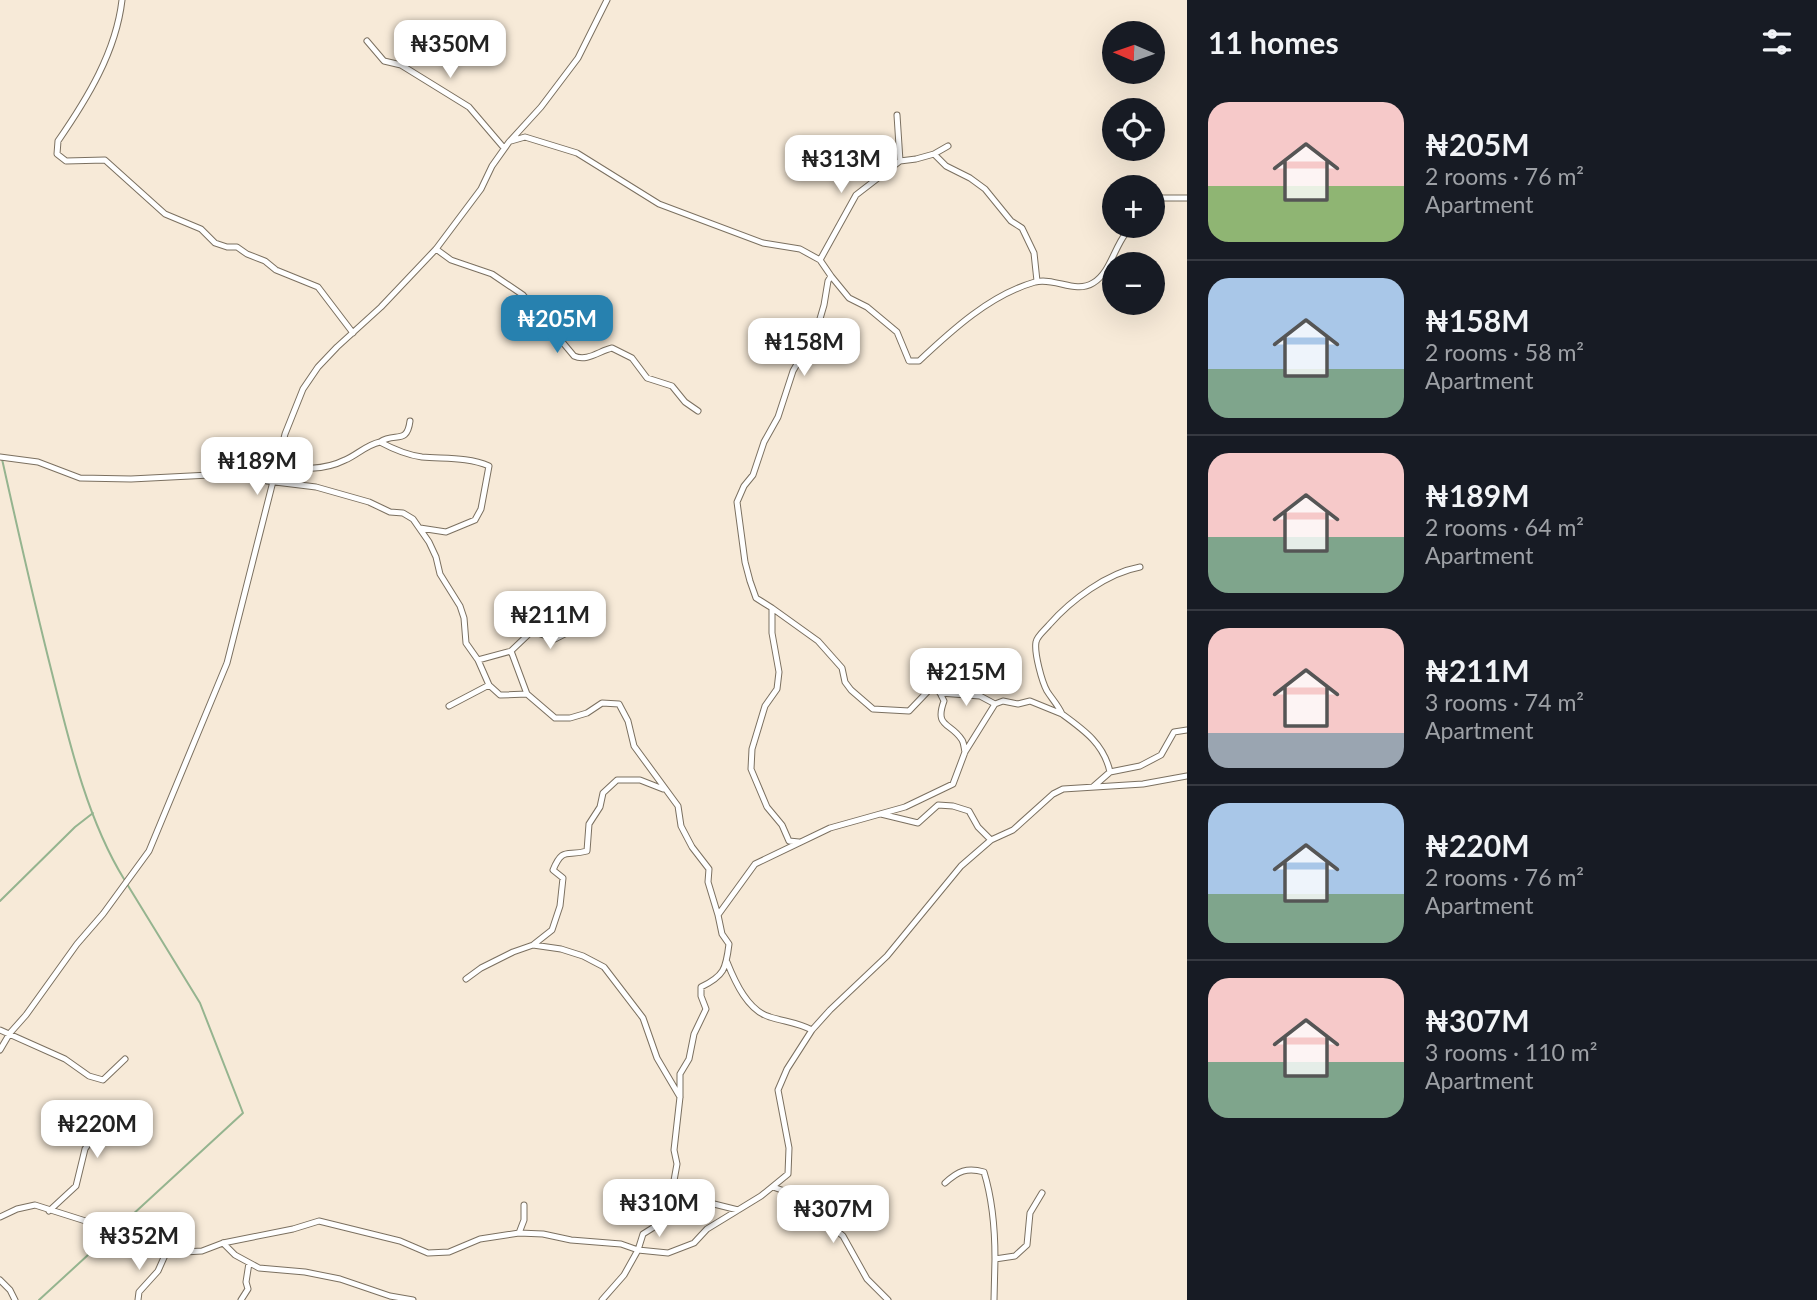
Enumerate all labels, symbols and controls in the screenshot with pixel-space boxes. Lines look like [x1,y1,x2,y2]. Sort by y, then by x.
pin: ₦350M [401,20,499,80]
north arrow [1102,21,1166,84]
map controls [1102,21,1165,315]
icon: filters [1758,23,1796,61]
text: 11 homes [1208,24,1339,60]
text: ₦350M [410,29,490,57]
button: locate [1102,98,1165,161]
text: ₦205M [1425,126,1530,162]
icon: home [1264,130,1348,214]
pin: ₦313M [792,136,890,195]
text: ₦313M [801,144,881,172]
text: 2 rooms · 76 m² [1425,162,1584,190]
button: + [1102,175,1165,238]
text: Apartment [1425,190,1533,218]
button: − [1102,252,1165,315]
pin: ₦205M [508,296,606,355]
text: ₦158M [1425,302,1530,338]
text: ₦205M [517,304,597,332]
icon: home [1264,306,1348,390]
pin: ₦158M [755,318,853,378]
text: ₦158M [764,327,844,355]
text: 2 rooms · 58 m² [1425,338,1584,366]
text: Apartment [1425,366,1533,394]
pin: ₦189M [208,438,306,497]
text: ₦189M [217,446,297,474]
text: ₦189M [1425,477,1530,513]
icon: home [1264,481,1348,565]
text: 2 rooms · 64 m² [1425,513,1584,541]
text: Apartment [1425,541,1533,569]
pin: ₦211M [501,592,599,651]
text: ₦211M [510,600,590,628]
pin: ₦215M [917,648,1015,708]
text: ₦211M [1425,652,1530,688]
icon: home [1264,656,1348,740]
text: ₦215M [926,657,1006,685]
text: 3 rooms · 74 m² [1425,688,1584,716]
text: Apartment [1425,716,1533,744]
text: ₦220M [1425,827,1530,863]
icon: home [1264,831,1348,915]
text: 2 rooms · 76 m² [1425,863,1584,891]
text: Apartment [1425,891,1533,919]
text: ₦307M [1425,1002,1530,1038]
icon: home [1264,1006,1348,1090]
text: 3 rooms · 110 m² [1425,1038,1597,1066]
text: Apartment [1425,1066,1533,1094]
pin: ₦220M [48,1100,146,1160]
text: ₦220M [57,1109,137,1137]
pin: ₦310M [610,1180,708,1239]
pin: ₦307M [784,1186,882,1245]
text: ₦310M [619,1188,699,1216]
text: ₦307M [793,1194,873,1222]
pin: ₦352M [90,1212,188,1272]
text: ₦352M [99,1221,179,1249]

